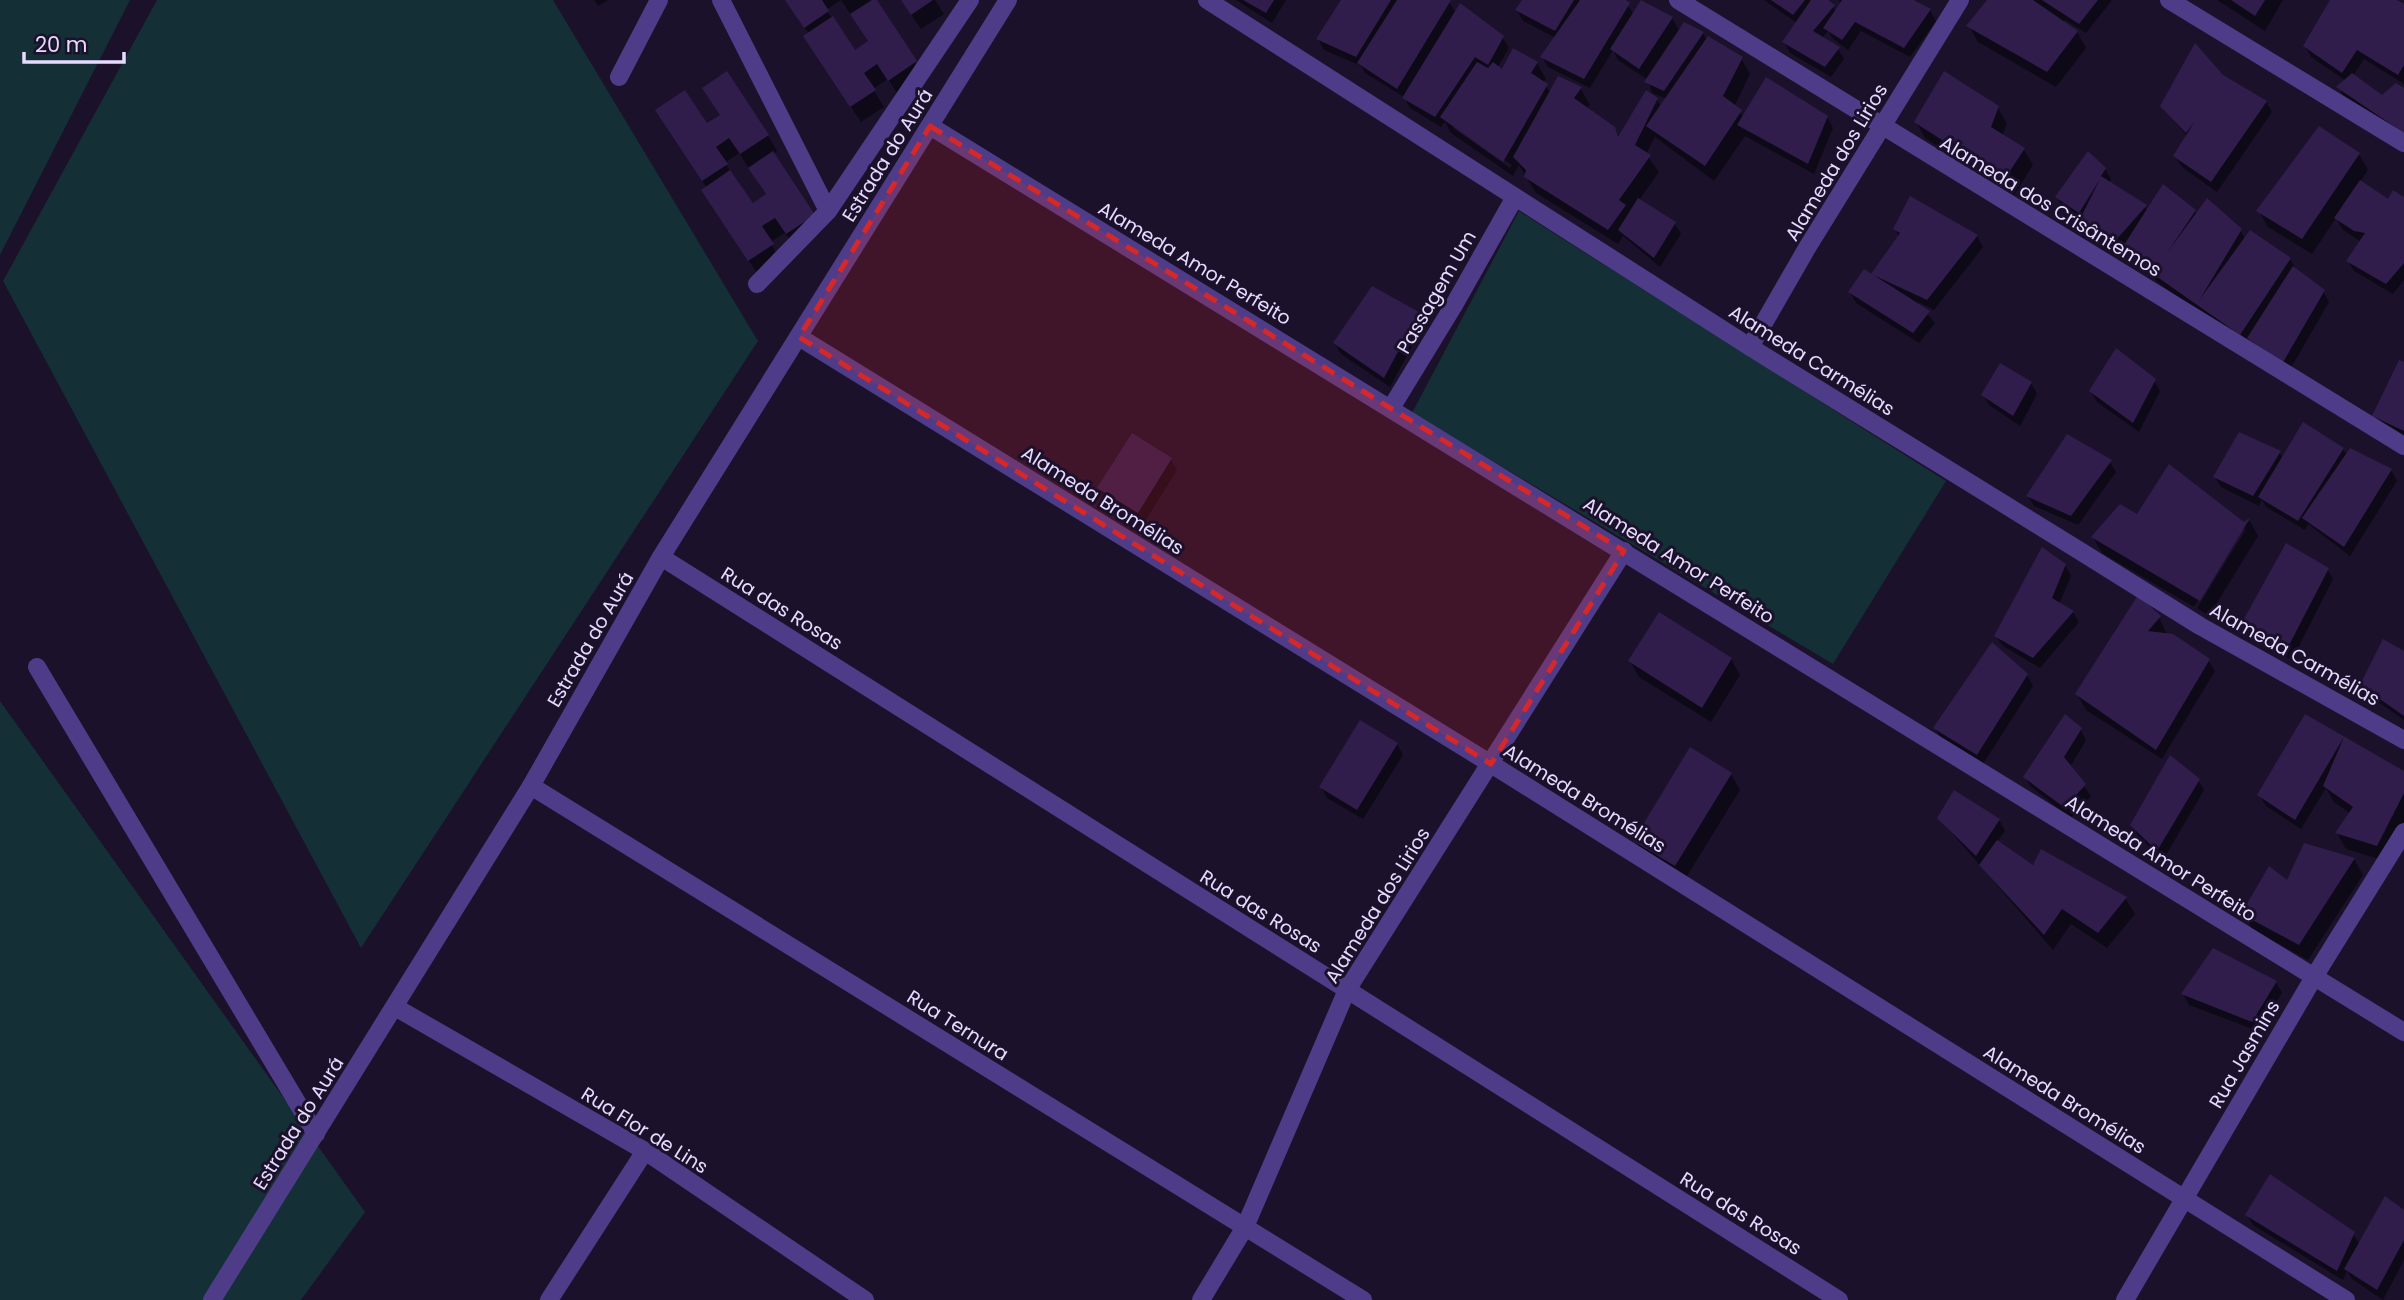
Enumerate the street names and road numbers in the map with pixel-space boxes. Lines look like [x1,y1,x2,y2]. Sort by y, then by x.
street label: Alameda dos Lirios [1779,79,1894,246]
street label: Estrada do Aurá [836,84,939,227]
street label: Alameda dos Crisântemos [1935,129,2167,283]
street label: Alameda Amor Perfeito [1093,195,1296,332]
street label: Passagem Um [1390,226,1483,359]
street label: Alameda Carmélias [1724,299,1900,422]
street label: Alameda Bromélias [1016,439,1189,561]
street label: Alameda Amor Perfeito [1578,490,1780,630]
street label: Rua das Rosas [716,560,848,657]
street label: Estrada do Aurá [541,567,640,712]
street label: Alameda Carmélias [2205,596,2385,712]
street label: Alameda Bromélias [1498,737,1671,859]
street label: Alameda Amor Perfeito [2060,788,2262,928]
street label: Alameda dos Lirios [1319,822,1436,988]
street label: Rua das Rosas [1195,863,1327,960]
street label: Rua Ternura [902,983,1014,1067]
street label: Rua Jasmins [2203,995,2286,1113]
street label: Alameda Bromélias [1978,1038,2151,1160]
street label: Estrada do Aurá [247,1052,350,1195]
street label: Rua Flor de Lins [576,1081,713,1180]
street label: Rua das Rosas [1675,1165,1807,1262]

